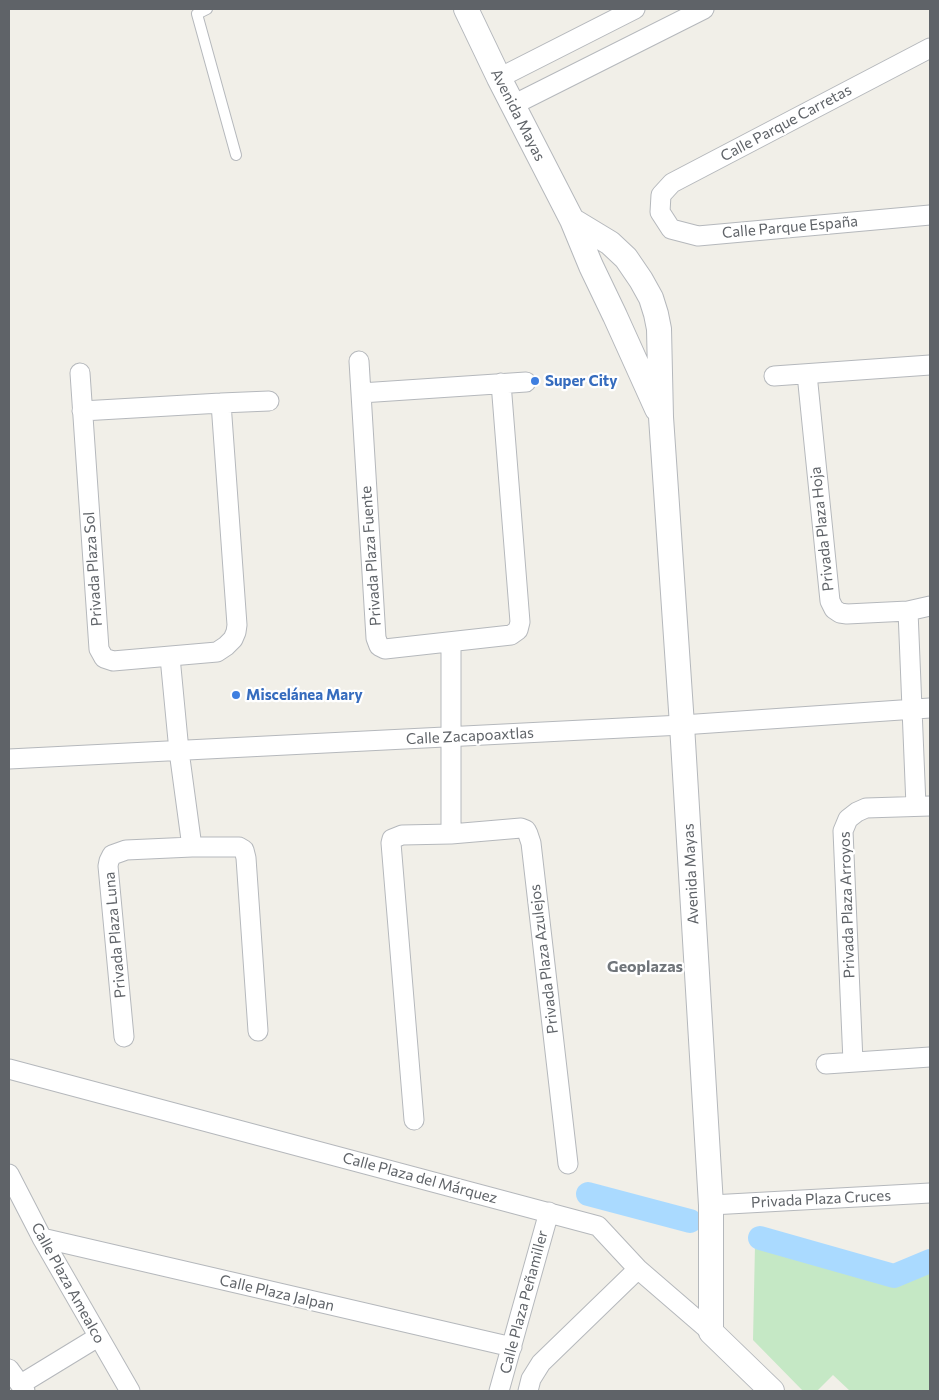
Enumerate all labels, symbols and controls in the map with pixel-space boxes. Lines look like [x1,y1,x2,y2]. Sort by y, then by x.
street label: Avenida Mayas [487,66,549,164]
street label: Calle Parque Carretas [717,81,855,165]
street label: Calle Parque España [721,212,859,242]
place label: Super City [545,372,617,390]
marker: Super City [529,375,541,387]
street label: Privada Plaza Hoja [807,466,837,592]
street label: Privada Plaza Fuente [357,485,385,627]
street label: Privada Plaza Sol [80,511,106,627]
place label: Miscelánea Mary [246,686,363,704]
marker: Miscelánea Mary [230,689,242,701]
street label: Calle Zacapoaxtlas [406,724,534,748]
street label: Avenida Mayas [679,823,703,925]
street label: Privada Plaza Arroyos [835,831,859,979]
street label: Privada Plaza Luna [101,871,129,999]
street label: Privada Plaza Azulejos [526,883,562,1035]
district label: Geoplazas [607,957,683,977]
street label: Calle Plaza del Márquez [341,1149,499,1207]
street label: Privada Plaza Cruces [751,1186,891,1212]
street label: Calle Plaza Amealco [27,1220,109,1346]
street label: Calle Plaza Peñamiller [496,1228,552,1376]
street label: Calle Plaza Jalpan [218,1271,336,1315]

